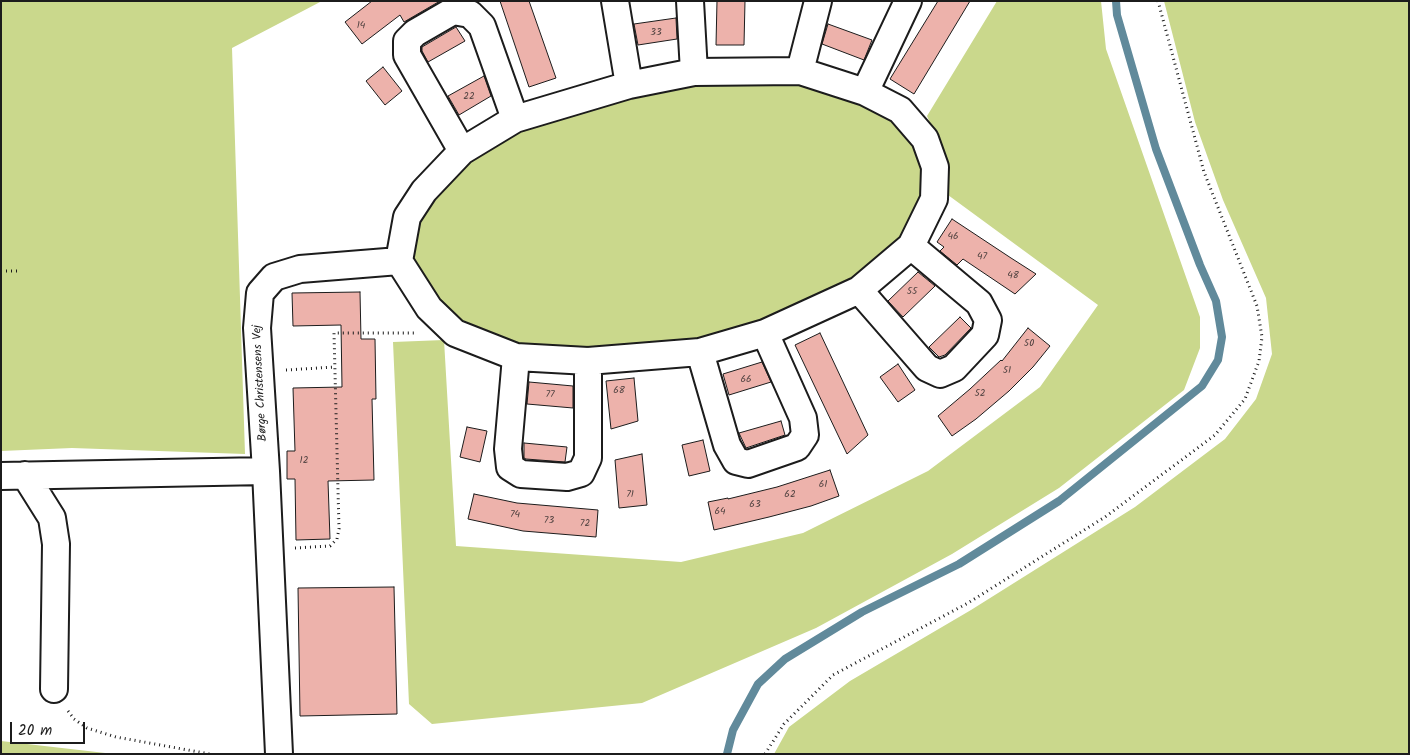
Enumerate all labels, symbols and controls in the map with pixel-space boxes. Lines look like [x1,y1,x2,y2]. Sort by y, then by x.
house number: 14 [357,20,365,32]
house number: 33 [650,27,662,39]
house number: 22 [463,91,475,103]
house number: 46 [947,231,959,243]
house number: 47 [977,251,987,263]
house number: 48 [1007,270,1019,282]
house number: 55 [907,286,917,298]
street label: Børge Christensens Vej [251,324,271,442]
house number: 50 [1024,338,1034,350]
house number: 51 [1003,365,1011,377]
house number: 66 [740,374,752,386]
house number: 68 [613,385,625,397]
house number: 52 [974,388,986,400]
house number: 77 [545,389,555,401]
house number: 12 [300,455,308,467]
house number: 61 [819,479,827,491]
house number: 71 [626,489,634,501]
house number: 62 [784,489,796,501]
house number: 63 [749,499,761,511]
house number: 64 [714,506,726,518]
house number: 74 [510,509,520,521]
house number: 73 [544,515,554,527]
house number: 72 [580,518,590,530]
scale bar [12,712,88,744]
text: 20 m [18,719,52,743]

